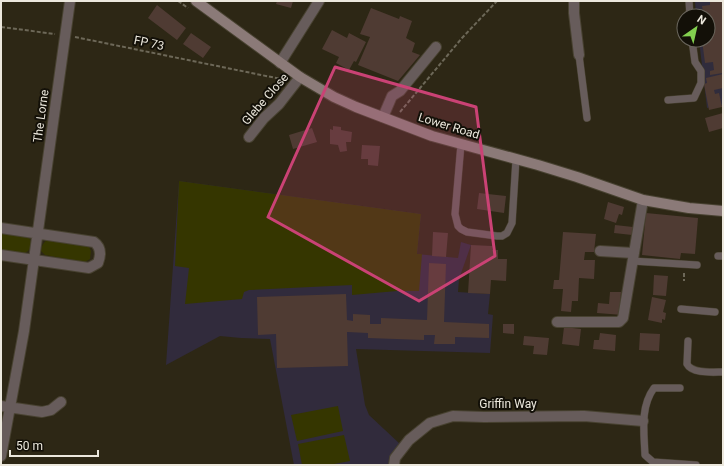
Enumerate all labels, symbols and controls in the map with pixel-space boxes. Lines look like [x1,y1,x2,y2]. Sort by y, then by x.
north arrow [676,8,716,48]
text: N [694,13,708,28]
street label: FP 73 [133,33,165,53]
street label: Glebe Close [239,70,291,128]
street label: The Lorne [30,89,52,143]
street label: Lower Road [417,110,481,142]
street label: Griffin Way [479,397,537,411]
scale bar [10,432,98,458]
text: 50 m [16,439,43,453]

